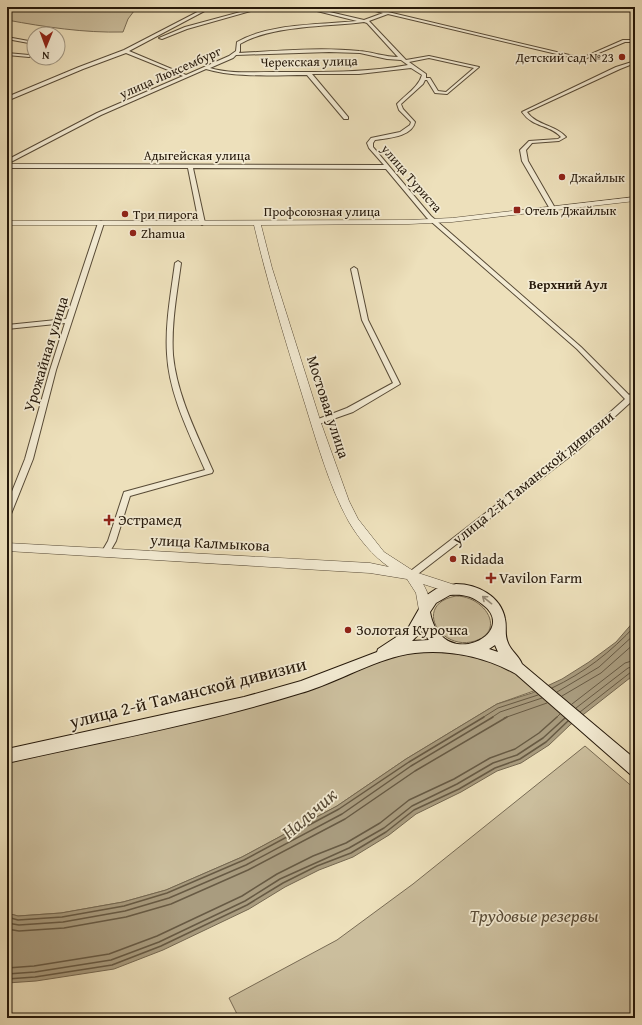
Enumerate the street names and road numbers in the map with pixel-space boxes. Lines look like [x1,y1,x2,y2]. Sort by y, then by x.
street label: улица Люксембург [115,41,224,104]
street label: Черекская улица [260,51,359,72]
street label: улица Туриста [376,139,447,217]
street label: Адыгейская улица [144,146,251,165]
street label: Профсоюзная улица [264,202,381,221]
street label: Урожайная улица [18,293,73,414]
street label: Мостовая улица [302,353,355,462]
street label: улица 2-й Таманской дивизии [447,406,618,550]
street label: улица Калмыкова [149,529,271,556]
street label: улица 2-й Таманской дивизии [66,650,309,735]

